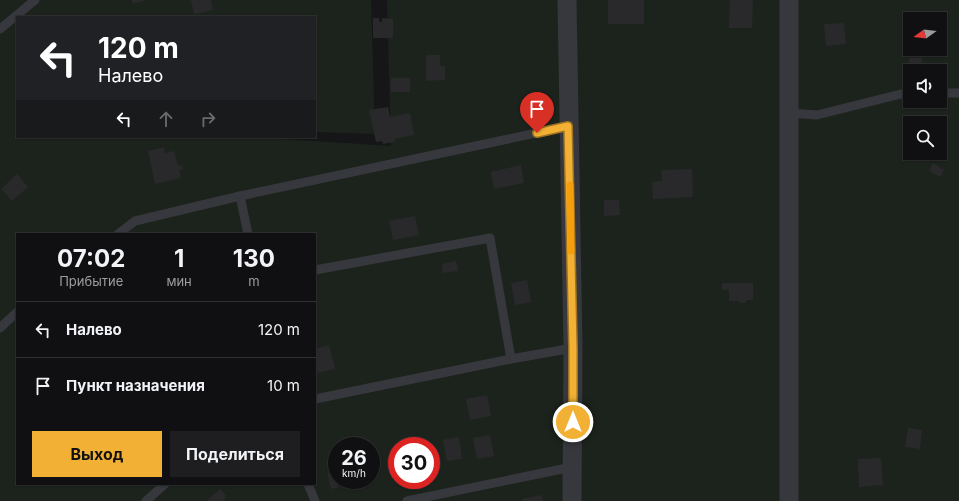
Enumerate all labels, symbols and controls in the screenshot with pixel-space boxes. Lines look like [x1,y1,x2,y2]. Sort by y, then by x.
north arrow [903,12,947,56]
map controls [903,12,947,160]
text: 120 m [98,31,179,65]
icon: left [32,32,84,84]
button: sound [903,64,947,108]
text: Налево [98,65,163,86]
pin [520,92,554,133]
icon: arrive [526,98,548,120]
icon: left [113,108,135,130]
icon: ahead [155,108,177,130]
icon: right [197,108,219,130]
button: search [903,116,947,160]
text: 07:02 [57,244,125,273]
text: 1 [174,244,184,273]
text: 130 [233,244,275,273]
text: Прибытие [59,273,123,289]
text: мин [166,273,192,289]
text: m [248,273,260,289]
icon: left [32,319,54,341]
text: Налево [66,320,122,339]
text: 120 m [258,320,300,339]
icon: arrive [32,375,54,397]
text: Пункт назначения [66,376,205,395]
text: 10 m [267,376,300,395]
position arrow [552,401,594,443]
button: Выход [32,431,162,477]
button: Поделиться [170,431,300,477]
speed limit sign: 30 [388,437,440,489]
text: 26 [341,446,367,470]
text: km/h [342,467,366,479]

